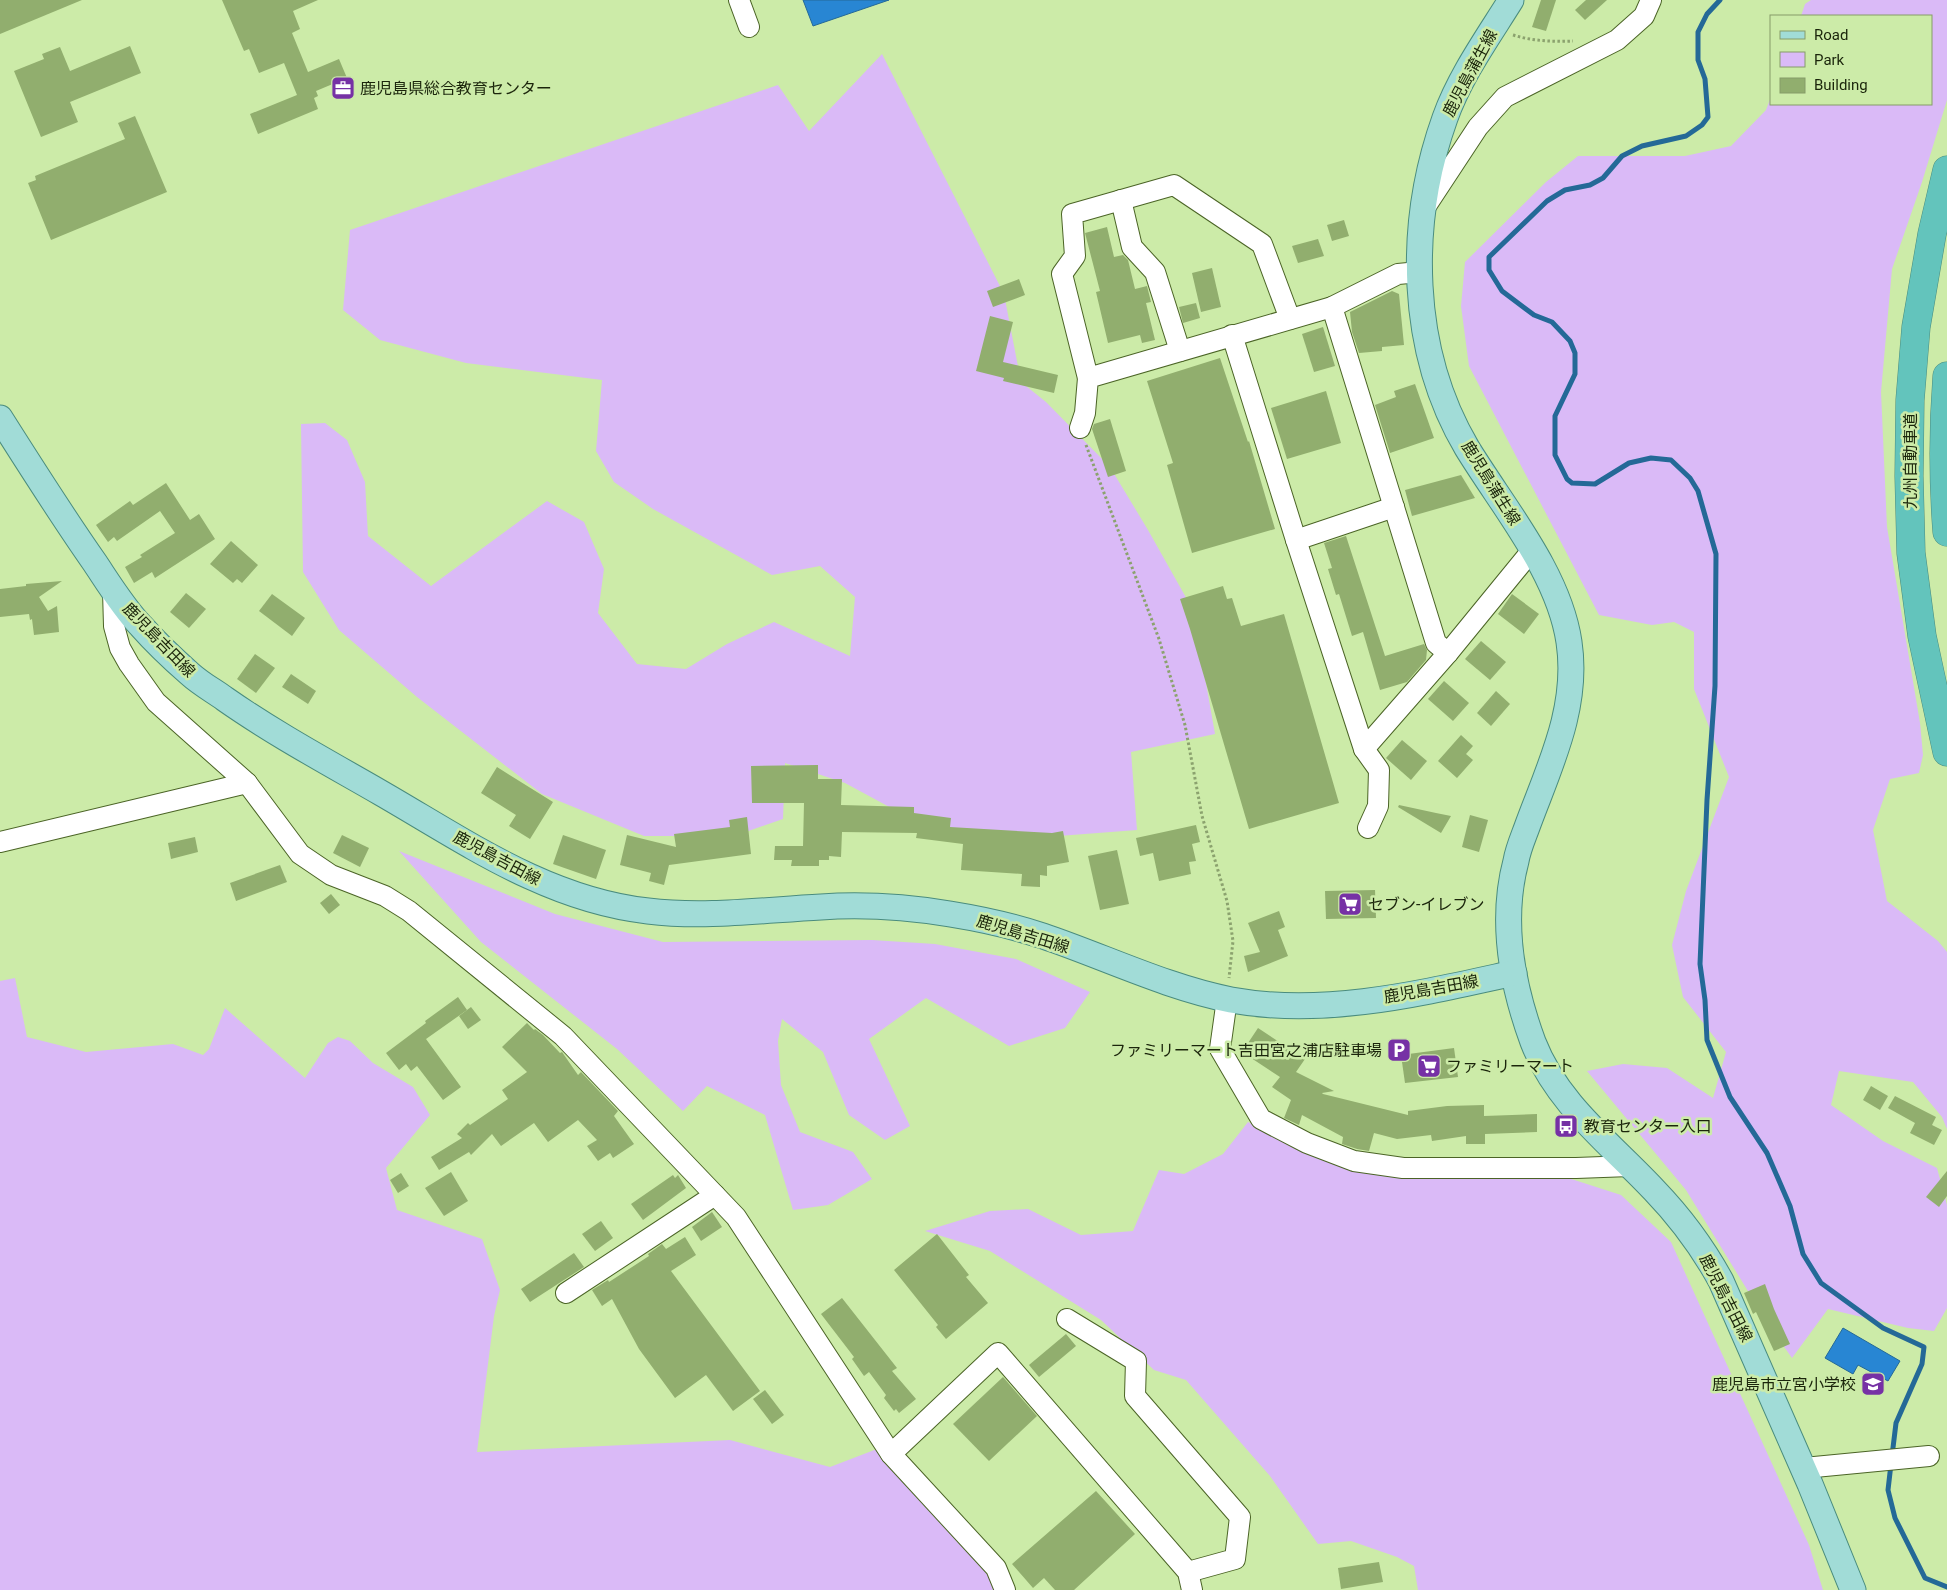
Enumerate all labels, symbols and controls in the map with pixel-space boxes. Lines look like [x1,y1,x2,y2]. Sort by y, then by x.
legend [1770,15,1932,105]
street label: 鹿児島蒲生線 [1439,26,1501,120]
text: Road [1814,26,1848,44]
text: Park [1814,51,1845,69]
office icon: 鹿児島県総合教育センター [330,75,356,101]
text: Building [1814,76,1868,94]
place label: 鹿児島県総合教育センター [360,79,552,98]
street label: 九州自動車道 [1901,413,1920,509]
street label: 鹿児島蒲生線 [1458,437,1524,529]
street label: 鹿児島吉田線 [119,599,199,681]
street label: 鹿児島吉田線 [450,827,544,889]
supermarket icon: セブン-イレブン [1337,891,1363,917]
place label: セブン-イレブン [1368,895,1484,914]
street label: 鹿児島吉田線 [974,911,1072,957]
street label: 鹿児島吉田線 [1382,971,1480,1007]
parking icon: ファミリーマート吉田宮之浦店駐車場 [1386,1037,1412,1063]
place label: ファミリーマート吉田宮之浦店駐車場 [1110,1041,1382,1060]
supermarket icon: ファミリーマート [1416,1053,1442,1079]
place label: ファミリーマート [1446,1057,1574,1076]
bus stop icon: 教育センター入口 [1553,1113,1579,1139]
place label: 教育センター入口 [1584,1117,1712,1136]
street label: 鹿児島吉田線 [1696,1251,1756,1345]
school or university icon: 鹿児島市立宮小学校 [1860,1371,1886,1397]
place label: 鹿児島市立宮小学校 [1712,1375,1856,1394]

